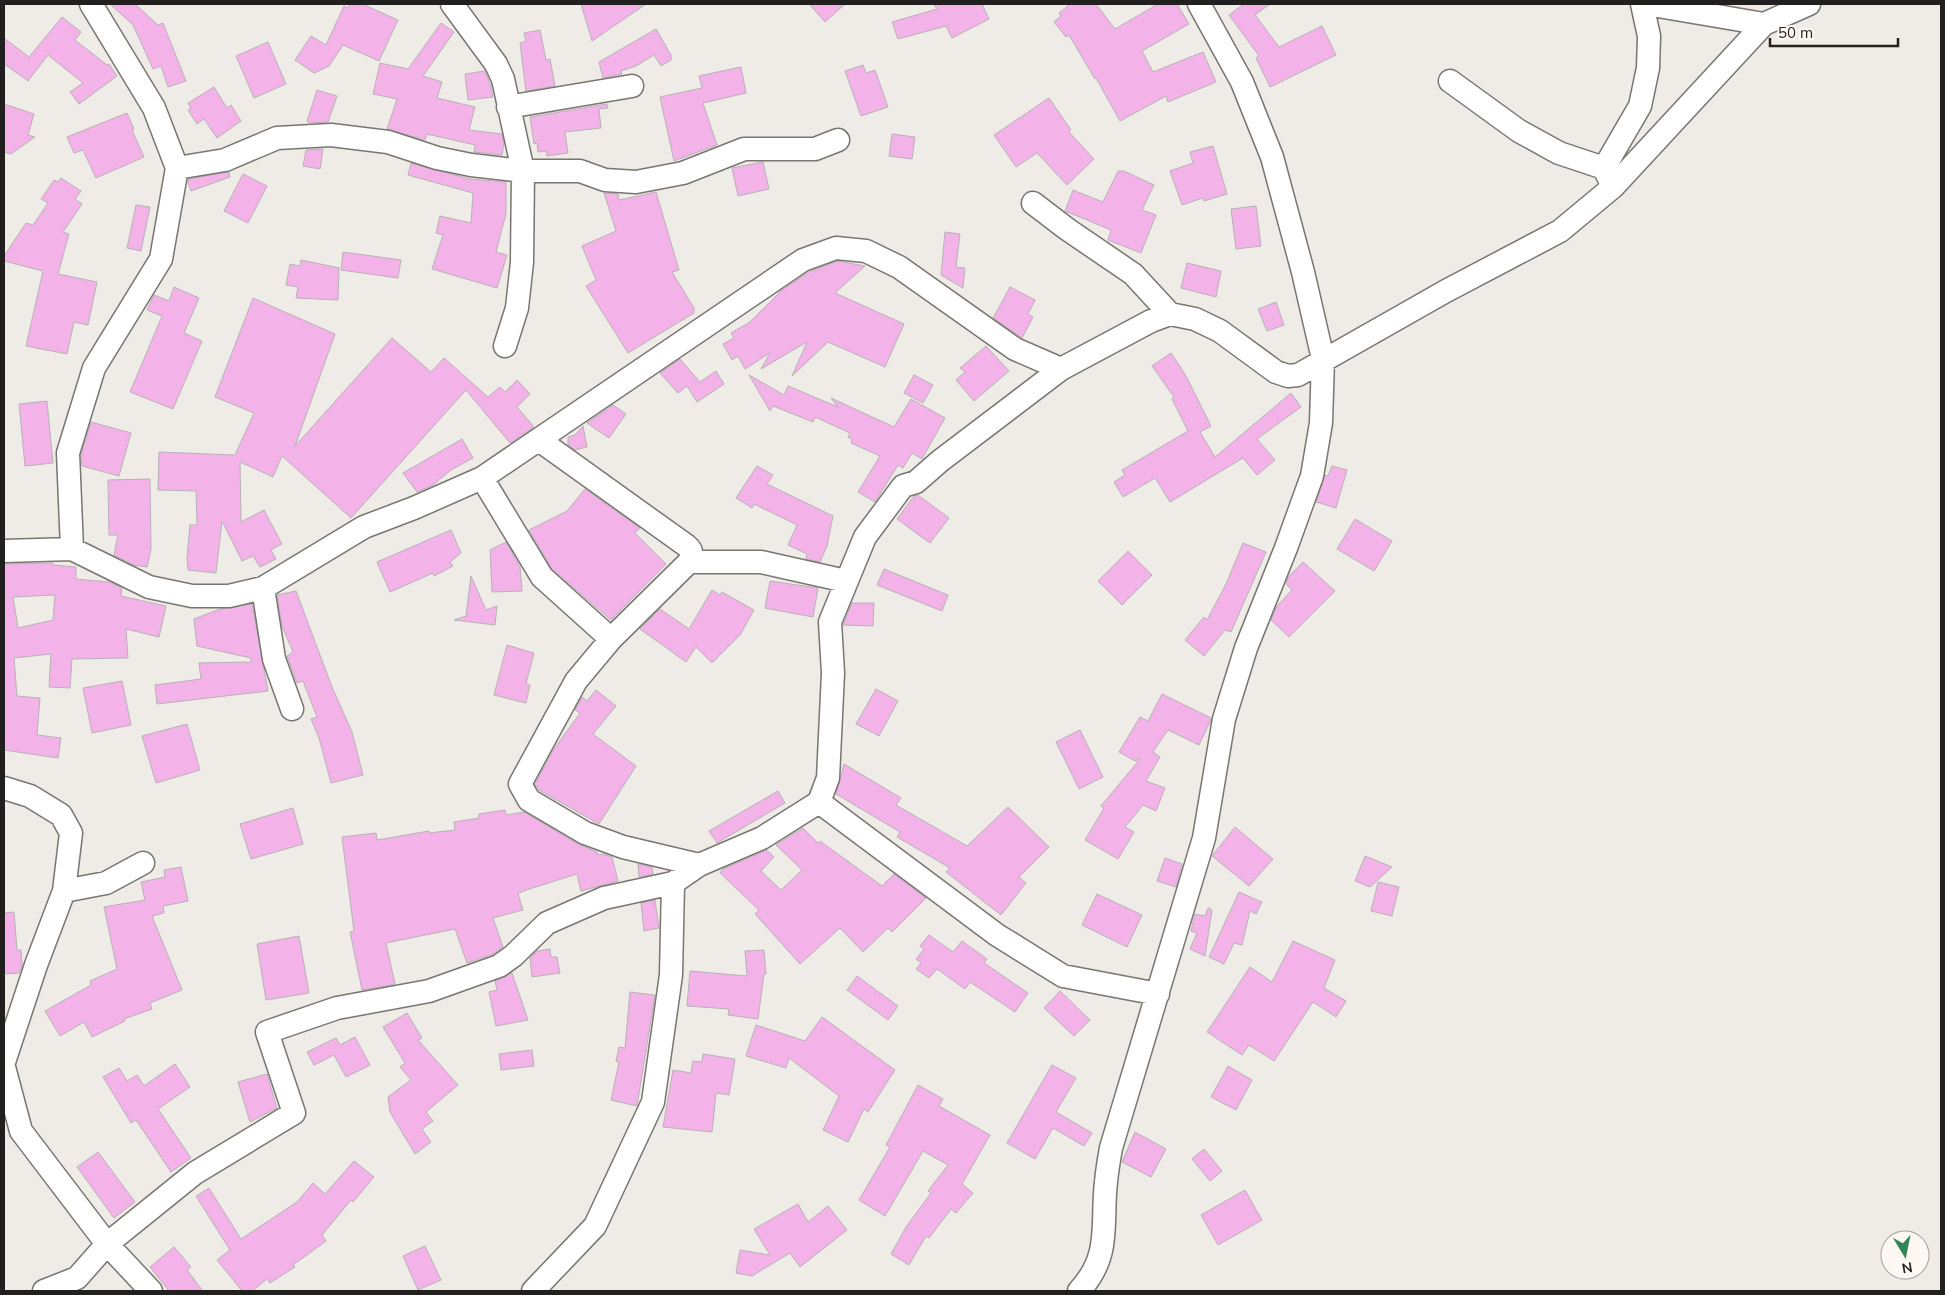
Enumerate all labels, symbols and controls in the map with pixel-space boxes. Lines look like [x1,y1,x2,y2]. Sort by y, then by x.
scale bar [1770,15,1898,47]
text: 50 m [1778,23,1813,42]
north arrow [1880,1230,1930,1280]
text: N [1900,1258,1914,1278]

